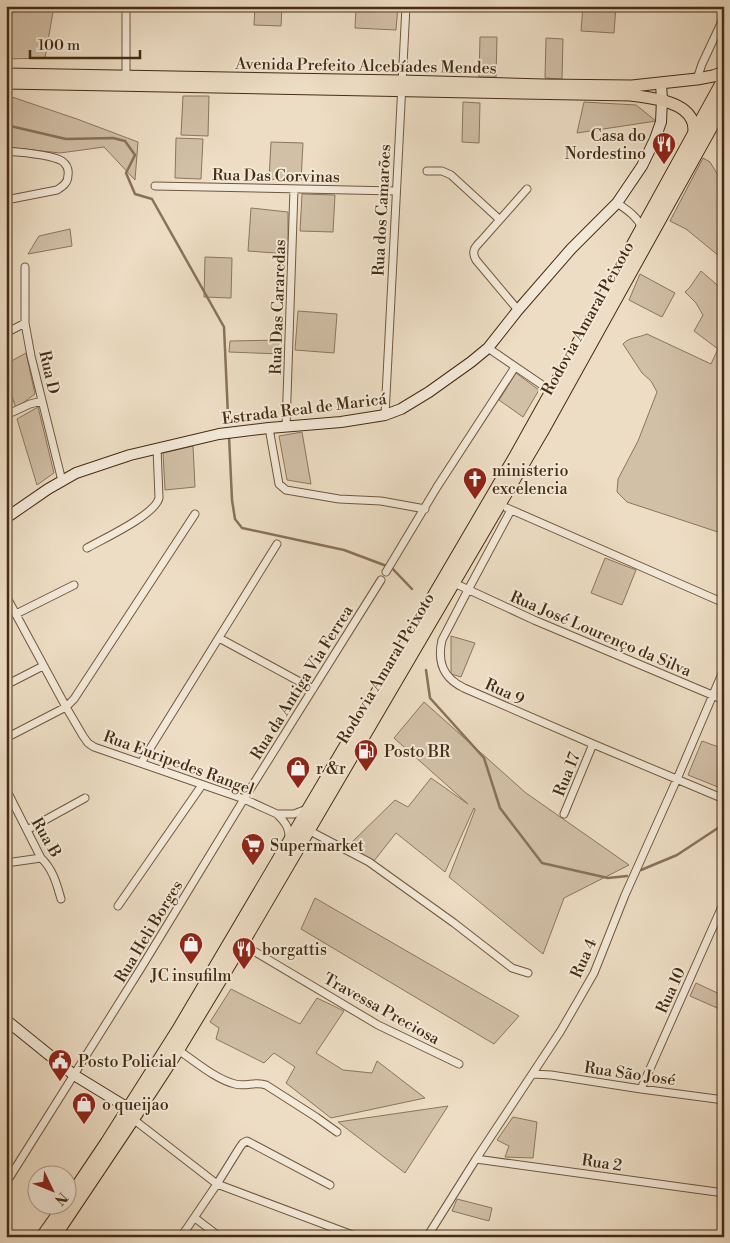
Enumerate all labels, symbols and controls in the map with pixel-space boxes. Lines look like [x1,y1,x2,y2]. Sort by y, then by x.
scale bar [30,28,140,60]
text: 100 m [38,36,80,55]
street label: Avenida Prefeito Alcebíades Mendes [234,54,497,78]
place label: Casa do Nordestino [565,126,646,164]
restaurant icon: Casa do Nordestino [651,131,677,165]
street label: Rua dos Camarões [369,144,395,276]
street label: Rua Das Corvinas [212,165,340,187]
street label: Rodovia Amaral Peixoto [537,238,638,399]
street label: Rua Das Cararedas [266,239,290,375]
street label: Rua D [34,349,64,396]
street label: Estrada Real de Maricá [221,389,389,429]
place label: ministerio excelencia [492,461,569,499]
church icon: ministerio excelencia [462,466,488,500]
street label: Rua José Lourenço da Silva [507,587,695,682]
street label: Rodovia Amaral Peixoto [333,589,439,748]
street label: Rua da Antiga Via Ferrea [246,601,358,763]
street label: Rua 9 [482,674,528,710]
street label: Rua Euripedes Rangel [101,726,257,800]
fuel station icon: Posto BR [353,738,379,772]
place label: Posto BR [384,742,451,762]
street label: Rua 17 [549,749,585,799]
shop icon: r &r [285,755,311,789]
place label: r &r [316,759,346,779]
street label: Rua B [27,814,66,861]
supermarket icon: Supermarket [240,832,266,866]
place label: Supermarket [270,836,364,856]
street label: Rua Heli Borges [110,877,187,986]
shop icon: JC insufilm [178,931,204,965]
street label: Rua 4 [566,935,602,981]
restaurant icon: borgattis [231,936,257,970]
place label: borgattis [262,940,327,960]
street label: Rua 10 [652,964,690,1017]
place label: JC insufilm [149,966,232,986]
street label: Travessa Preciosa [320,969,444,1050]
public building icon: Posto Policial [47,1048,73,1082]
place label: Posto Policial [78,1052,177,1072]
street label: Rua São José [583,1058,677,1090]
shop icon: o queijao [71,1091,97,1125]
place label: o queijao [102,1095,169,1115]
street label: Rua 2 [580,1150,623,1176]
north arrow [28,1166,78,1216]
text: N [50,1188,71,1208]

